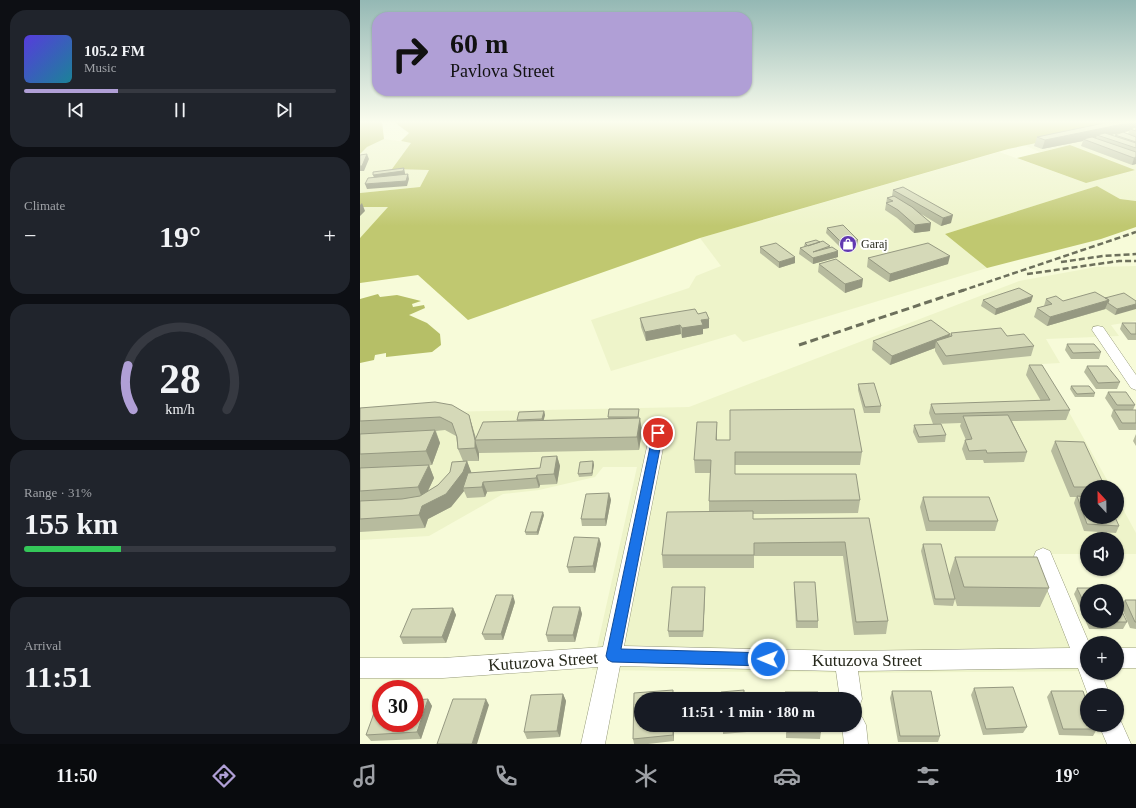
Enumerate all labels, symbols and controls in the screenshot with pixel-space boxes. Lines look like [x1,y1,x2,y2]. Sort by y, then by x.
icon: right [384,28,436,80]
text: 60 m [450,28,508,59]
text: 105.2 FM [84,43,145,59]
text: Music [84,60,117,75]
text: Pavlova Street [450,61,554,81]
icon: previous [65,99,87,121]
icon: pause [169,99,191,121]
icon: next [273,99,295,121]
text: Climate [24,198,65,213]
text: 19° [159,220,201,253]
text: − [24,223,36,248]
text: + [324,223,336,248]
shop icon: Garaj [838,234,858,254]
place label: Garaj [861,237,888,251]
text: 28 [159,356,201,402]
text: km/h [165,401,195,417]
pin [641,416,675,450]
icon: arrive [647,422,669,444]
north arrow [1080,480,1124,524]
map controls [1080,480,1124,732]
text: Range · 31% [24,485,92,500]
text: 155 km [24,507,118,540]
button: sound [1080,532,1124,576]
button: search [1080,584,1124,628]
button: + [1080,636,1124,680]
text: Arrival [24,638,62,653]
position arrow [747,638,789,680]
street label: Kutuzova Street [488,648,599,675]
street label: Kutuzova Street [812,651,922,670]
text: 11:51 [24,660,92,693]
speed limit sign: 30 [372,680,424,732]
button: − [1080,688,1124,732]
text: 11:51 · 1 min · 180 m [681,704,815,720]
icon: directions [210,762,238,790]
icon: music [351,762,379,790]
icon: phone [492,762,520,790]
icon: climate [632,762,660,790]
icon: car [773,762,801,790]
icon: filters [914,762,942,790]
text: 11:50 [56,766,97,786]
text: 19° [1054,766,1080,786]

